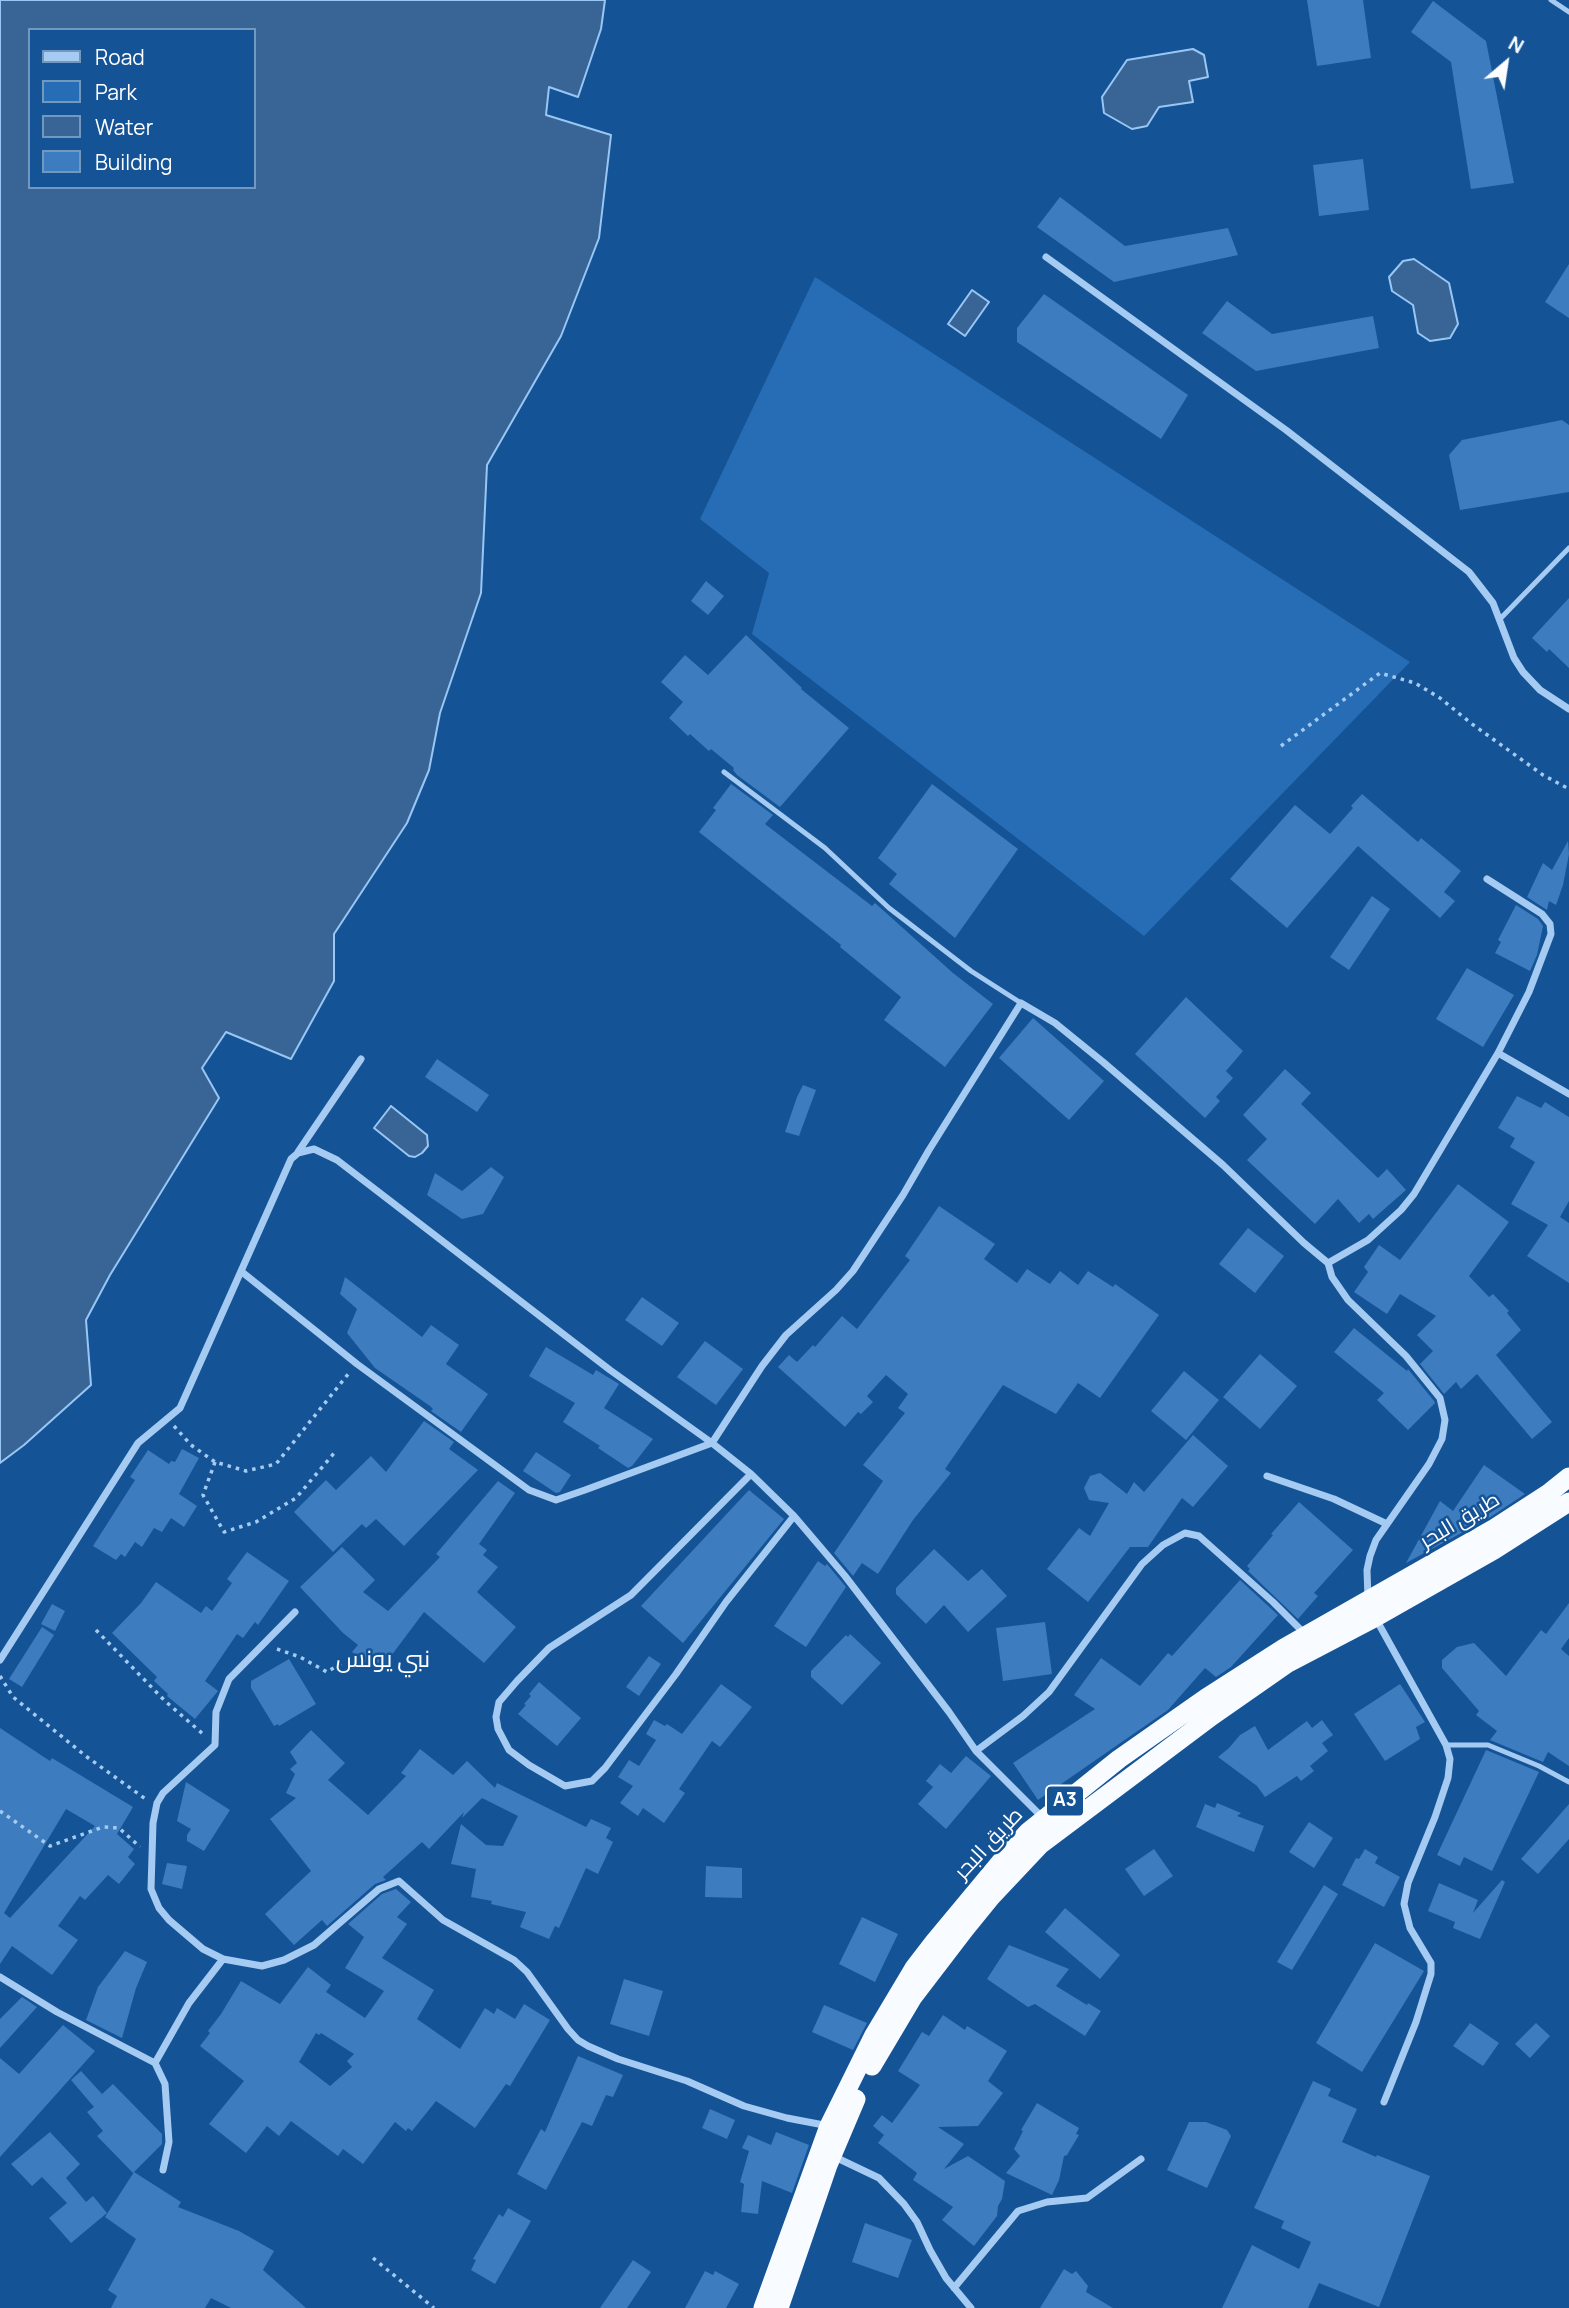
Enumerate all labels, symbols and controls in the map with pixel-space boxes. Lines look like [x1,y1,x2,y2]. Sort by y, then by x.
legend [28,28,256,189]
north arrow [1471,28,1541,98]
text: N [1504,30,1528,59]
text: Road [95,43,145,71]
text: Park [95,78,137,106]
text: Water [95,113,153,141]
text: Building [95,148,172,176]
street label: طريق البحر [1415,1487,1505,1555]
district label: نبي يونس [336,1646,430,1674]
road number: A3 [1046,1786,1084,1816]
street label: طريق البحر [950,1803,1028,1885]

